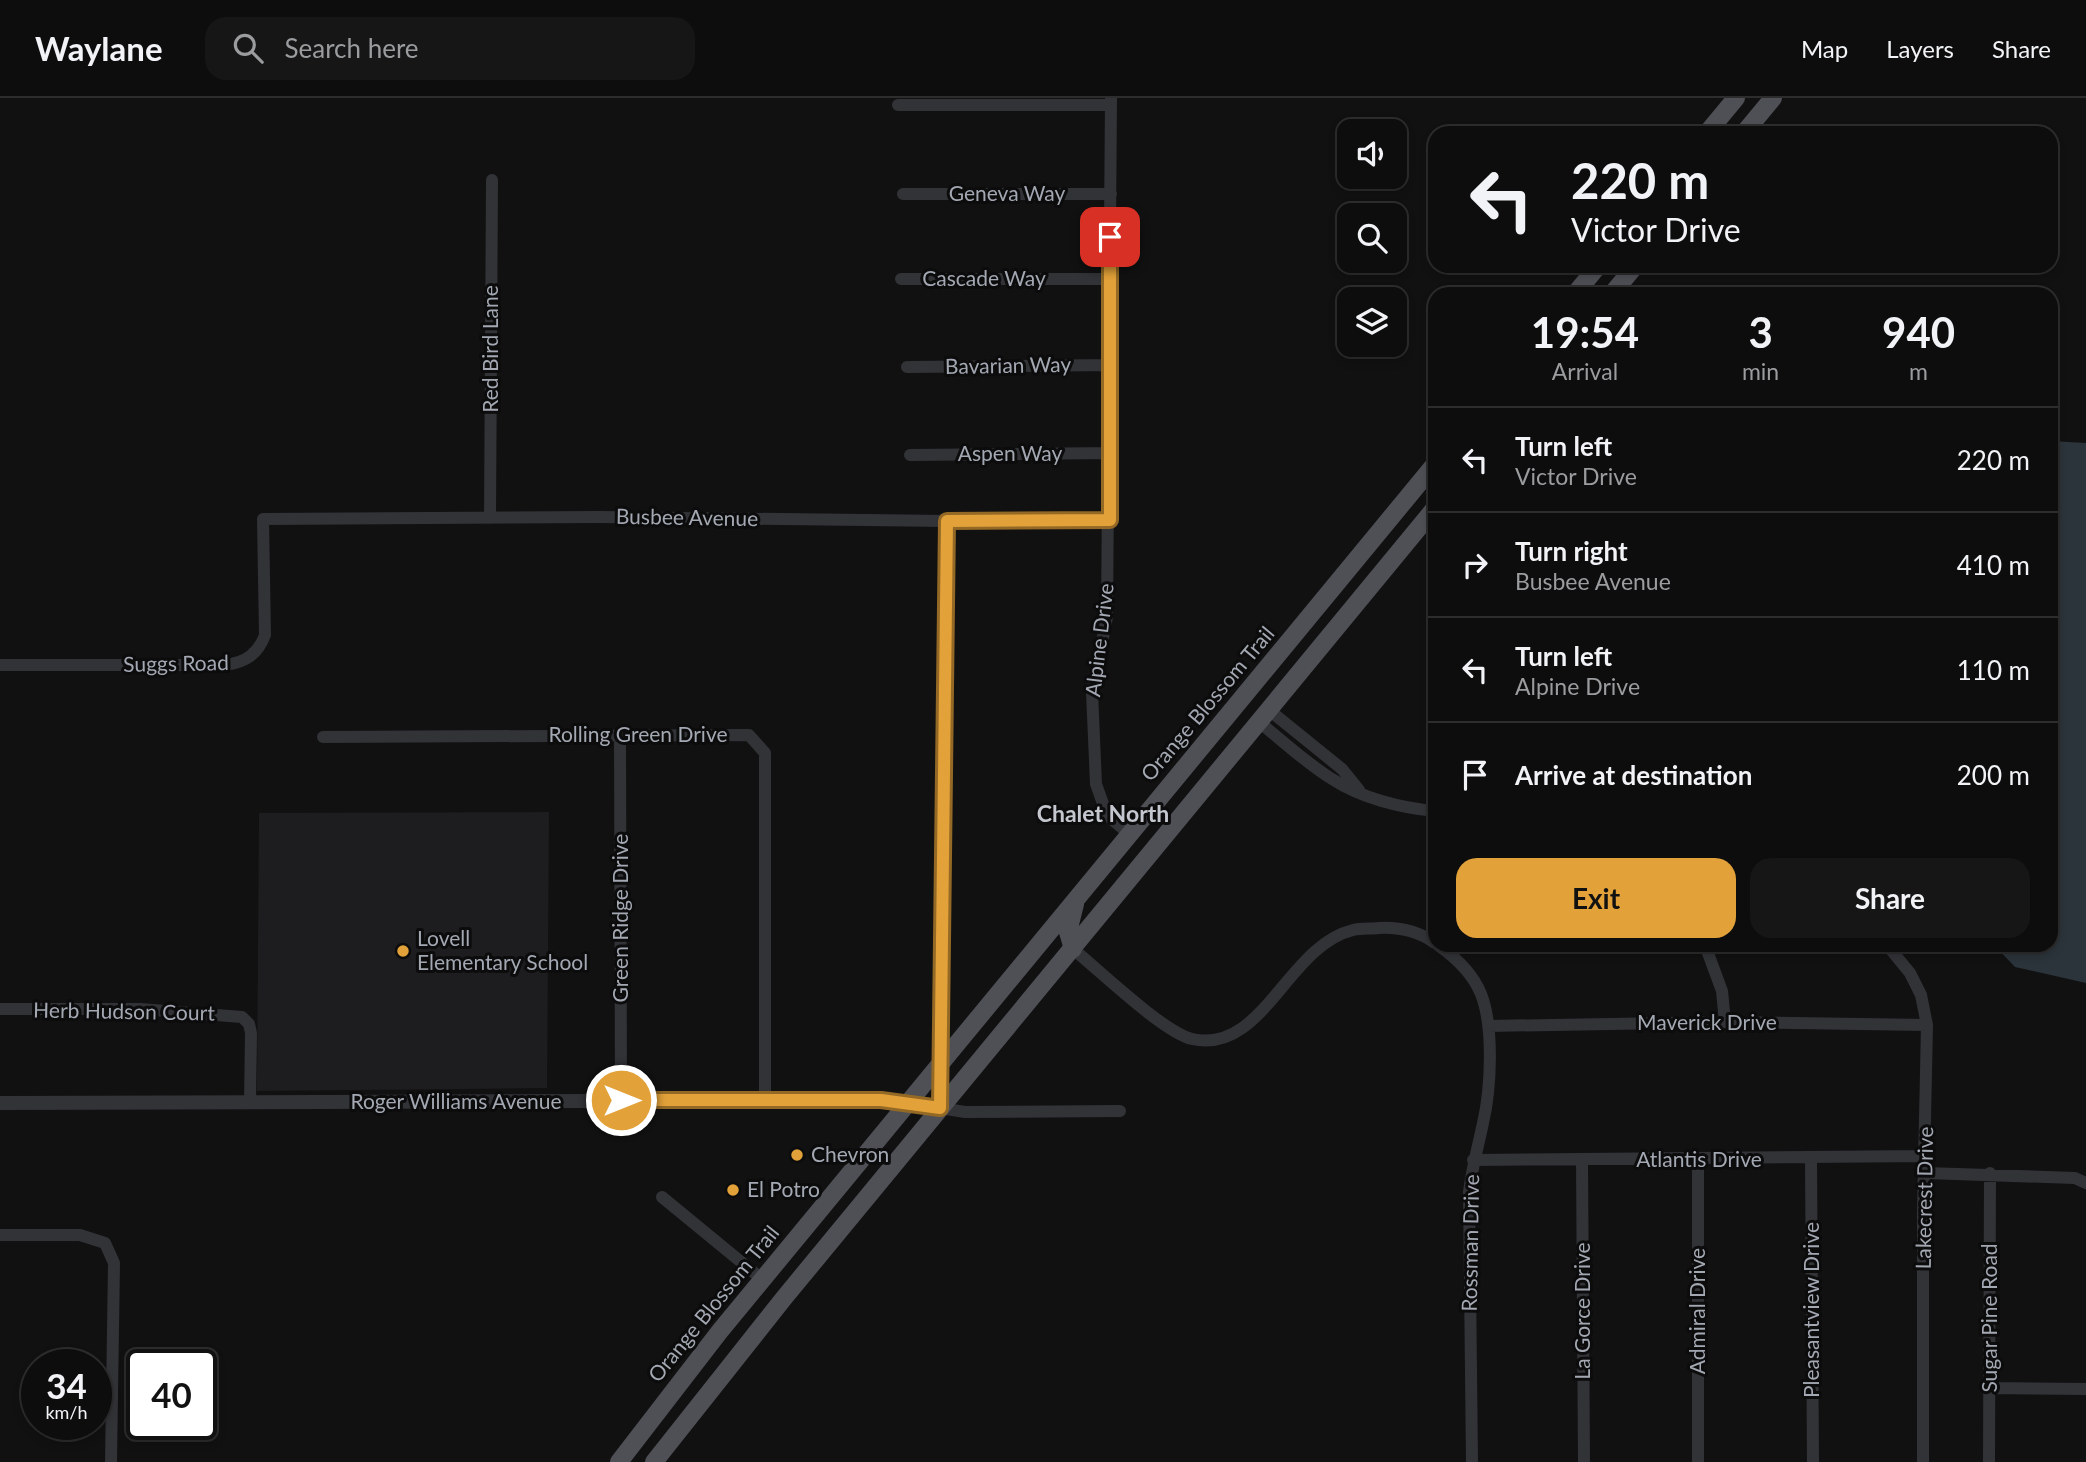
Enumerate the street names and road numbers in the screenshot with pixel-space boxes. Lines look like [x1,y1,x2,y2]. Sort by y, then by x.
street label: Geneva Way [949,180,1065,205]
street label: Cascade Way [922,265,1046,290]
street label: Red Bird Lane [477,285,502,413]
street label: Bavarian Way [945,351,1071,378]
street label: Aspen Way [958,440,1062,465]
street label: Busbee Avenue [616,503,758,530]
street label: Alpine Drive [1079,582,1118,698]
street label: Orange Blossom Trail [1135,621,1279,785]
street label: Suggs Road [123,649,229,676]
street label: Rolling Green Drive [548,721,728,746]
street label: Green Ridge Drive [607,834,632,1002]
street label: Herb Hudson Court [33,996,215,1025]
street label: Maverick Drive [1637,1009,1777,1034]
street label: Roger Williams Avenue [350,1088,562,1113]
street label: Lakecrest Drive [1910,1126,1937,1270]
street label: Atlantis Drive [1636,1146,1762,1171]
street label: Rossman Drive [1456,1174,1483,1312]
street label: Orange Blossom Trail [642,1220,784,1386]
street label: Pleasantview Drive [1798,1222,1823,1398]
street label: La Gorce Drive [1569,1242,1594,1380]
street label: Sugar Pine Road [1976,1243,2001,1393]
street label: Admiral Drive [1684,1248,1709,1374]

